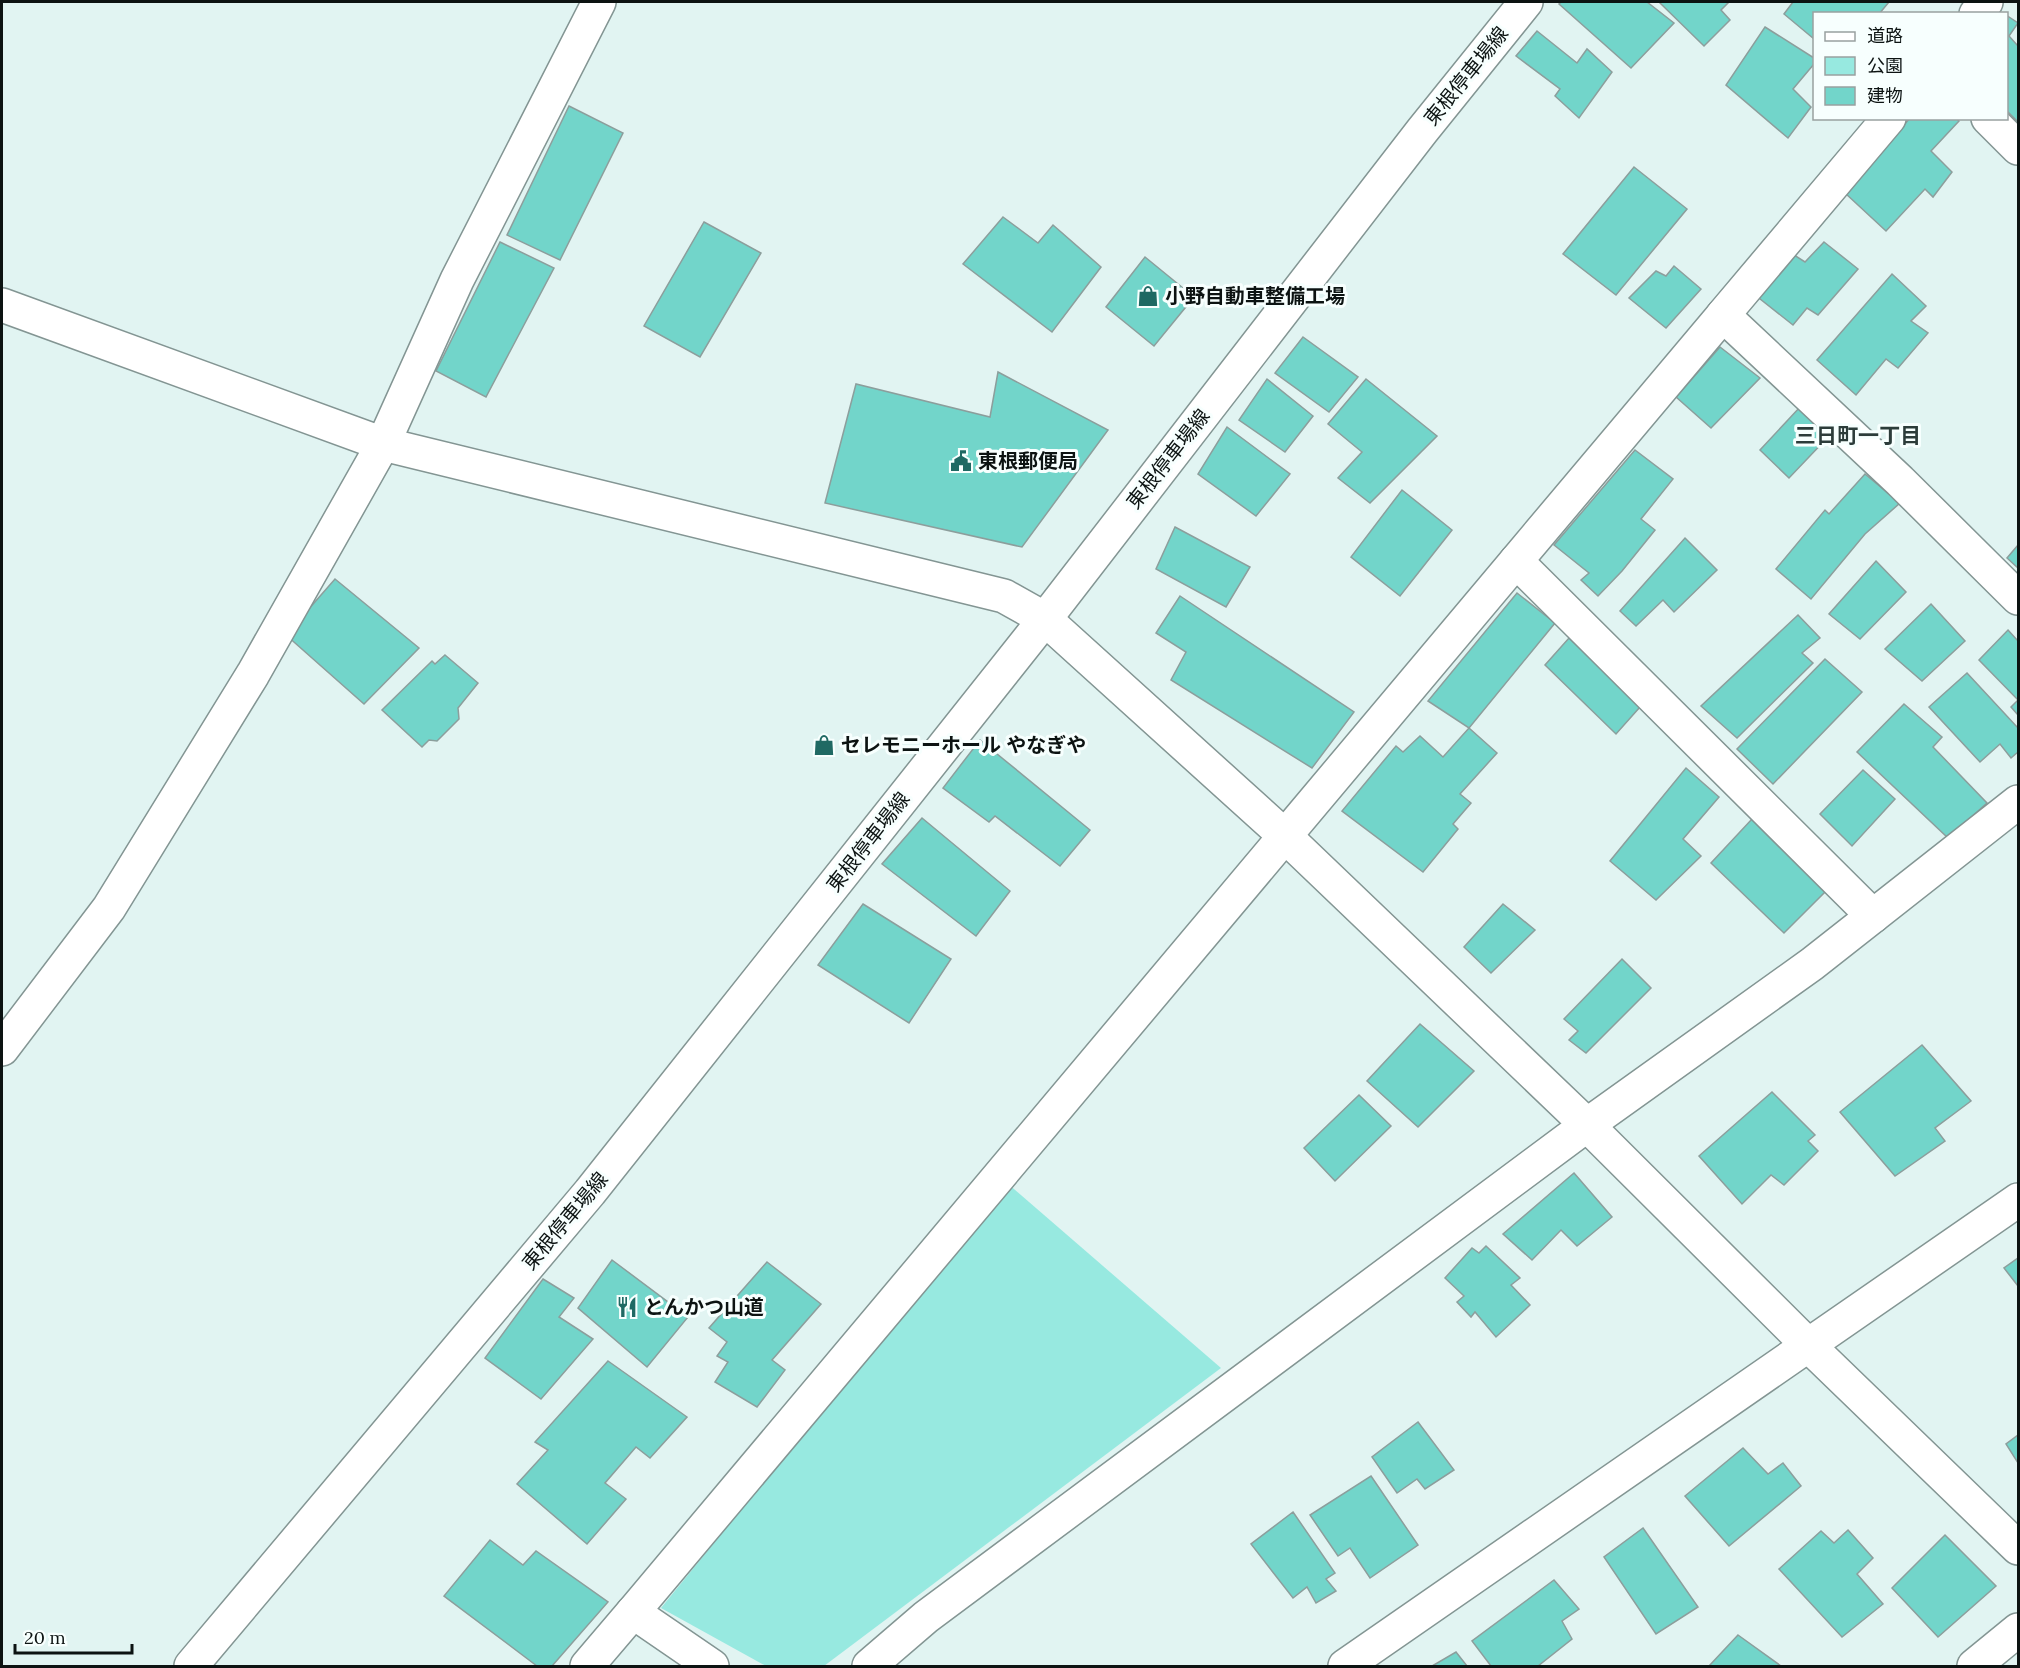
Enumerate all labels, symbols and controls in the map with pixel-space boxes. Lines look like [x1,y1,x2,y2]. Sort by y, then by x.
legend [1813,12,2008,120]
street label: 東根停車場線 [1418,21,1513,130]
text: 道路 [1867,24,1903,47]
text: 公園 [1867,54,1903,77]
text: 建物 [1867,84,1903,107]
place label: 小野自動車整備工場 [1165,283,1345,308]
shop icon: 小野自動車整備工場 [1136,284,1160,308]
street label: 東根停車場線 [1121,404,1214,514]
district label: 三日町一丁目 [1795,422,1921,449]
place label: 東根郵便局 [978,448,1078,473]
public building icon: 東根郵便局 [949,449,973,473]
place label: セレモニーホール やなぎや [841,732,1086,757]
shop icon: セレモニーホール やなぎや [812,733,836,757]
street label: 東根停車場線 [821,787,914,897]
street label: 東根停車場線 [516,1167,613,1275]
place label: とんかつ山道 [644,1294,764,1319]
restaurant icon: とんかつ山道 [615,1295,639,1319]
scale bar [15,1617,132,1655]
text: 20 m [24,1626,66,1649]

